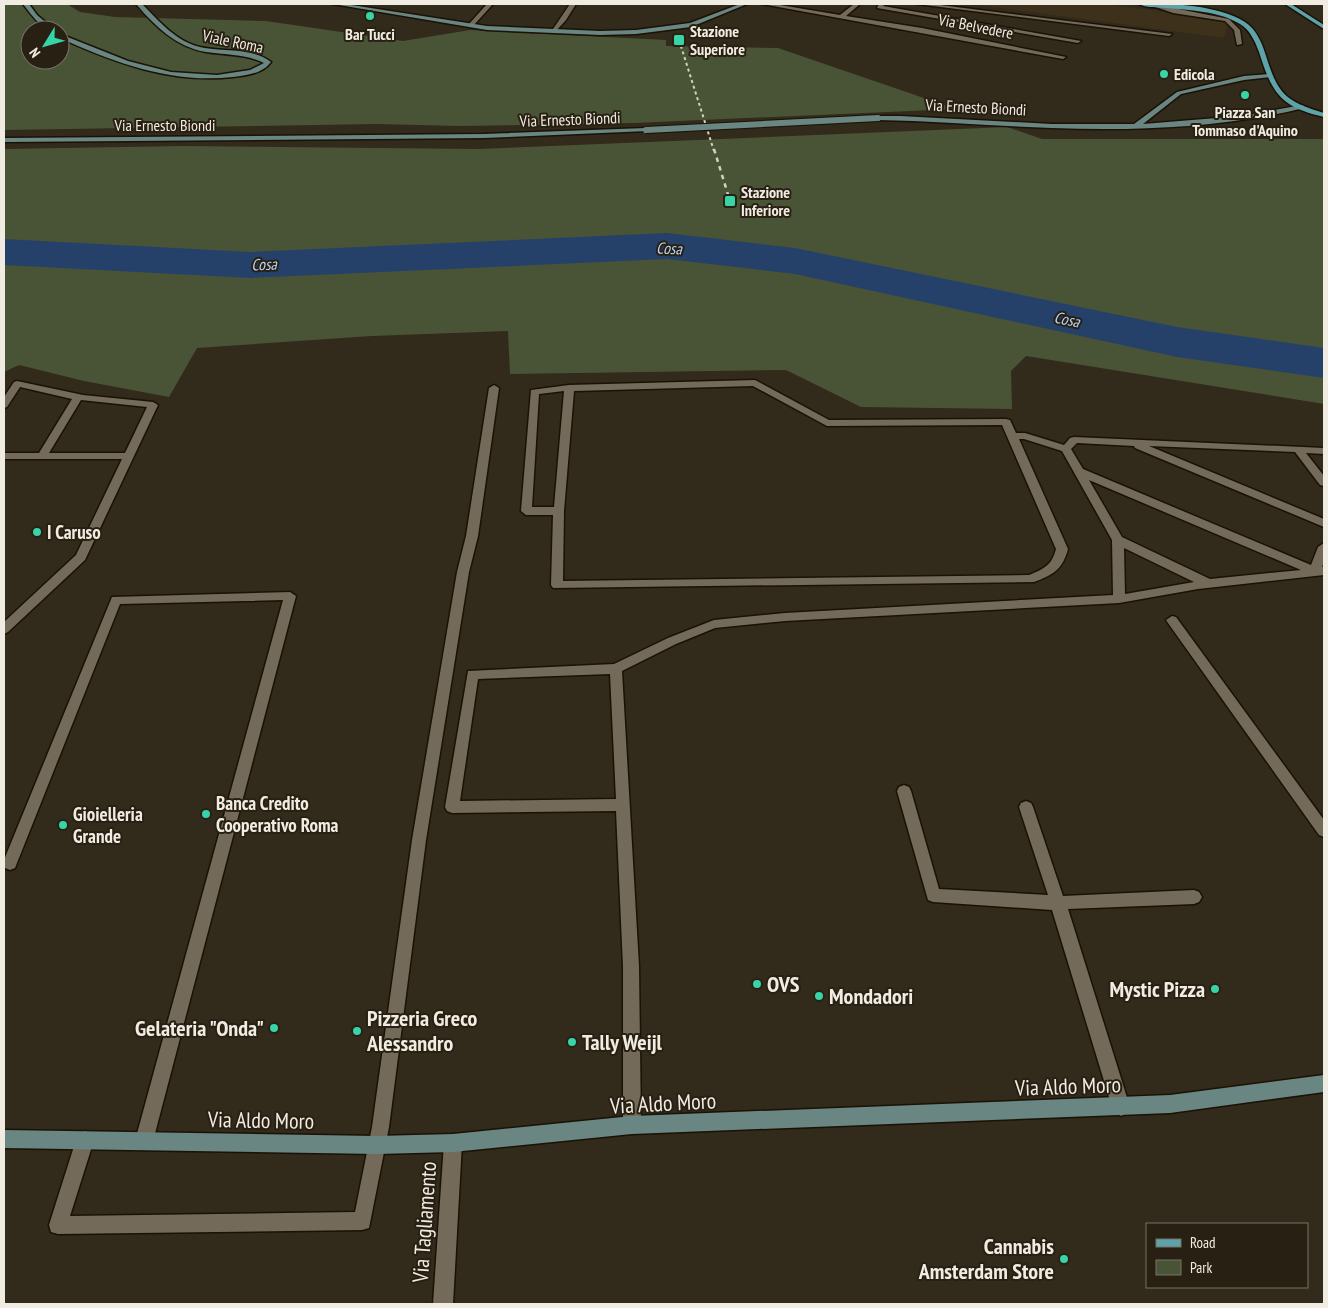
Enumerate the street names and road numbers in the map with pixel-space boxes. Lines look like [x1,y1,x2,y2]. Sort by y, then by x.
street label: Via Belvedere [936,9,1015,43]
street label: Viale Roma [200,25,265,57]
street label: Via Ernesto Biondi [924,94,1027,120]
street label: Via Ernesto Biondi [518,107,621,131]
street label: Via Ernesto Biondi [114,115,215,135]
street label: Via Aldo Moro [1013,1070,1122,1102]
street label: Via Aldo Moro [608,1086,717,1120]
street label: Via Aldo Moro [207,1105,314,1135]
street label: Via Tagliamento [406,1161,442,1284]

